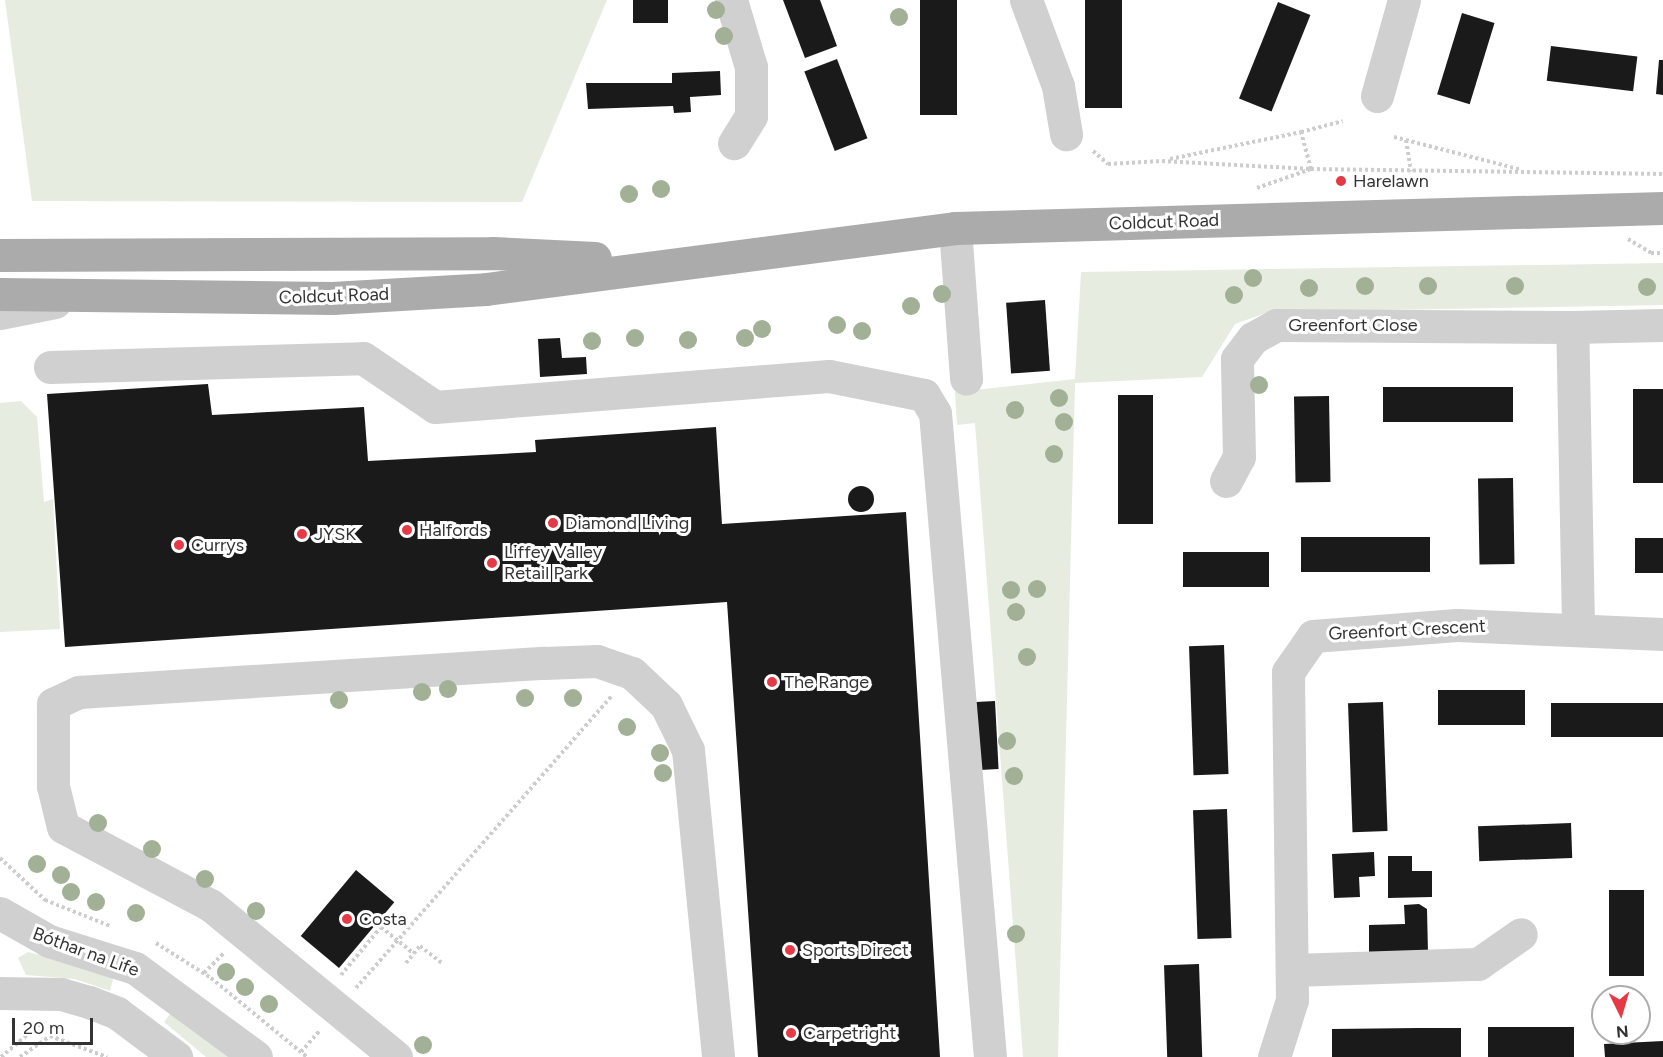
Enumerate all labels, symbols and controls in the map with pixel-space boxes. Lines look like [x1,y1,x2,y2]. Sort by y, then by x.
place label: Harelawn [1353,170,1429,192]
marker: Harelawn [1334,174,1348,188]
street label: Coldcut Road [1108,209,1220,235]
street label: Coldcut Road [278,283,390,309]
street label: Greenfort Close [1288,314,1418,336]
place label: Diamond Living [565,512,689,534]
marker: Diamond Living [546,516,560,530]
place label: Halfords [419,519,488,541]
place label: JYSK [314,523,356,545]
marker: Halfords [400,523,414,537]
marker: JYSK [295,527,309,541]
place label: Currys [191,534,244,556]
marker: Currys [172,538,186,552]
place label: Liffey Valley Retail Park [504,542,602,584]
marker: Liffey Valley Retail Park [485,556,499,570]
street label: Greenfort Crescent [1328,615,1486,645]
place label: The Range [784,671,869,693]
marker: The Range [765,675,779,689]
place label: Costa [359,908,407,930]
marker: Costa [340,912,354,926]
street label: Bóthar na Life [30,923,142,981]
place label: Sports Direct [802,939,909,961]
marker: Sports Direct [783,943,797,957]
north arrow [1591,985,1651,1045]
scale bar [15,1006,96,1044]
text: 20 m [23,1017,64,1039]
text: N [1615,1021,1629,1041]
place label: Carpetright [803,1022,896,1044]
marker: Carpetright [784,1026,798,1040]

